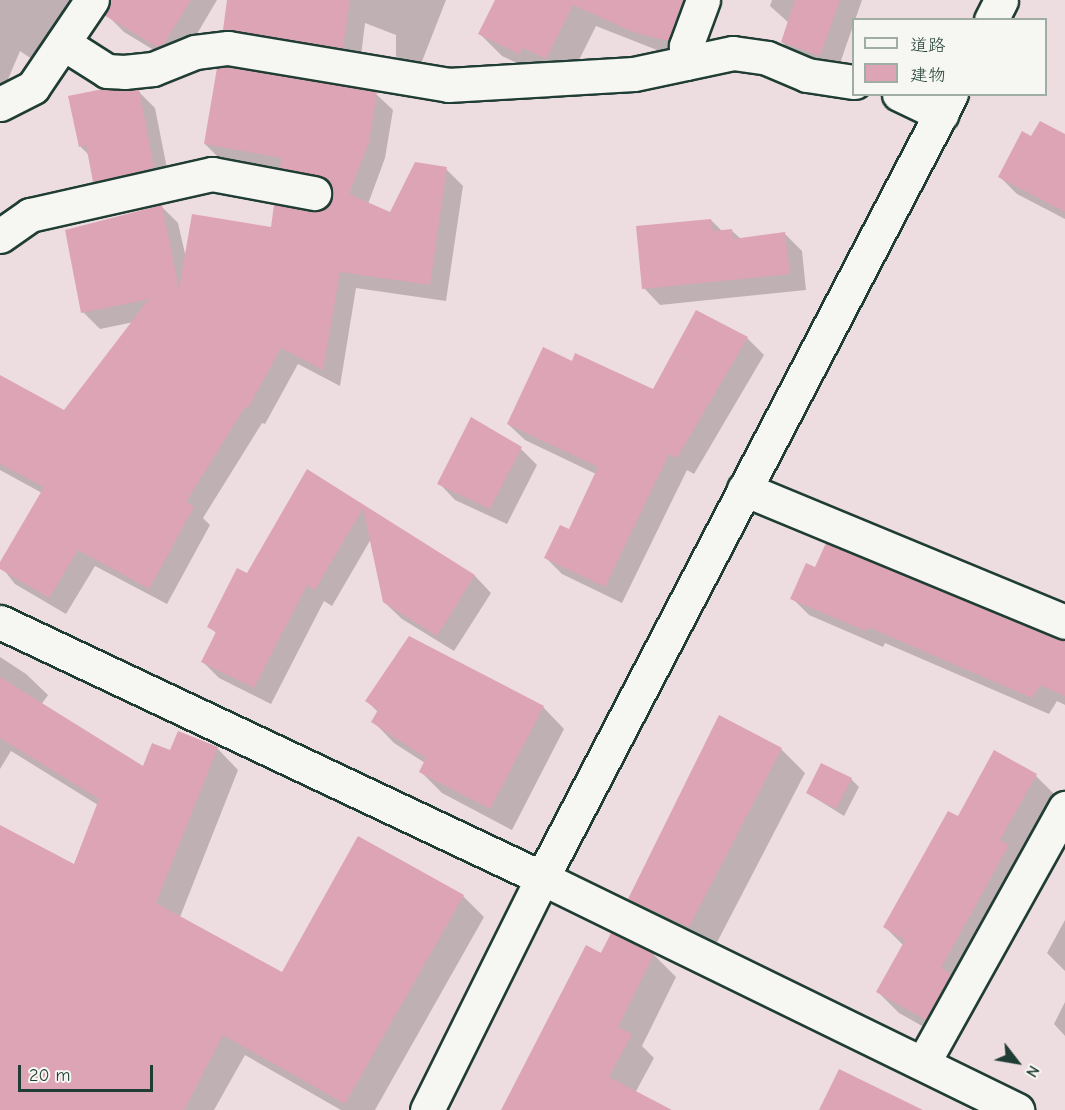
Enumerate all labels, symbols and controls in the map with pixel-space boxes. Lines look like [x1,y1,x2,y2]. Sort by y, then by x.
legend [852,18,1047,96]
text: 道路 [910,35,946,56]
text: 建物 [910,65,946,86]
north arrow [987,1032,1047,1092]
scale bar [21,1053,156,1091]
text: N [1022,1062,1043,1080]
text: 20 m [29,1065,70,1086]

